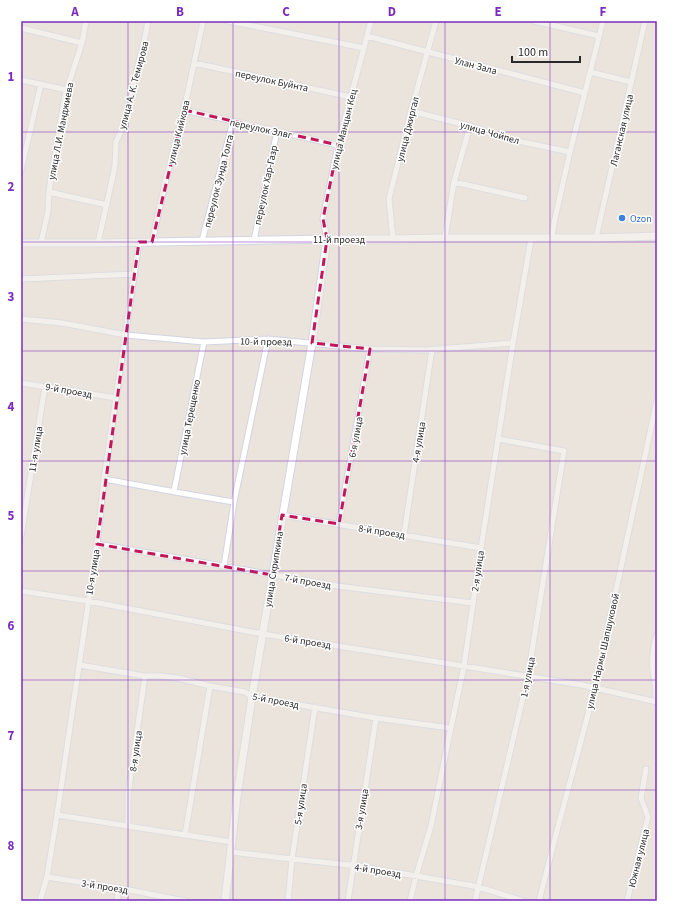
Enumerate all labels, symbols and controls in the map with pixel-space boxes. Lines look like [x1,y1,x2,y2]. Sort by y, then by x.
text: A [70,3,79,21]
text: B [176,3,184,21]
text: C [282,3,290,21]
text: D [388,3,396,21]
text: E [494,3,502,21]
text: F [600,3,607,21]
scale bar [512,38,580,64]
street label: улица А. К. Темирова [115,39,153,131]
text: 100 m [518,44,548,61]
street label: Улан Зала [453,54,498,78]
street label: переулок Буйнта [234,66,310,96]
text: 1 [8,68,15,86]
street label: улица Л.И. Манджиева [45,81,77,181]
street label: улица Манцын Кец [327,87,361,171]
street label: Лаганская улица [607,93,637,168]
street label: улица Джиргал [393,95,423,163]
street label: улица Кийкова [164,99,194,166]
street label: переулок Элвг [228,116,293,142]
street label: улица Чойпел [458,118,521,148]
street label: переулок Зунда Толга [201,133,237,229]
street label: переулок Хар-Газр [251,144,281,226]
text: 2 [8,178,15,196]
place label: Ozon [630,212,652,226]
marker: Ozon [617,213,627,223]
street label: 11-й проезд [313,233,366,247]
text: 3 [8,288,15,306]
street label: 10-й проезд [240,335,293,349]
street label: улица Терещенко [176,378,204,456]
street label: 9-й проезд [44,380,94,402]
text: 4 [8,398,15,416]
street label: 6-я улица [346,416,366,459]
street label: 4-я улица [409,421,429,464]
street label: 11-я улица [25,425,47,473]
text: 5 [8,507,15,525]
street label: 8-й проезд [357,521,407,543]
street label: улица Скрипкина [261,530,287,608]
street label: 10-я улица [82,548,104,596]
street label: 2-я улица [468,550,488,593]
street label: 7-й проезд [283,571,333,593]
street label: улица Нармы Шапшуковой [583,592,623,710]
text: 6 [8,617,15,635]
street label: 6-й проезд [283,631,333,653]
street label: 1-я улица [517,656,539,699]
street label: 5-й проезд [251,690,301,712]
text: 7 [8,727,15,745]
street label: 8-я улица [126,730,146,773]
street label: 5-я улица [291,783,311,826]
street label: 3-я улица [352,788,372,831]
street label: Южная улица [625,827,653,889]
text: 8 [8,837,15,855]
street label: 4-й проезд [353,860,403,882]
street label: 3-й проезд [80,876,130,898]

